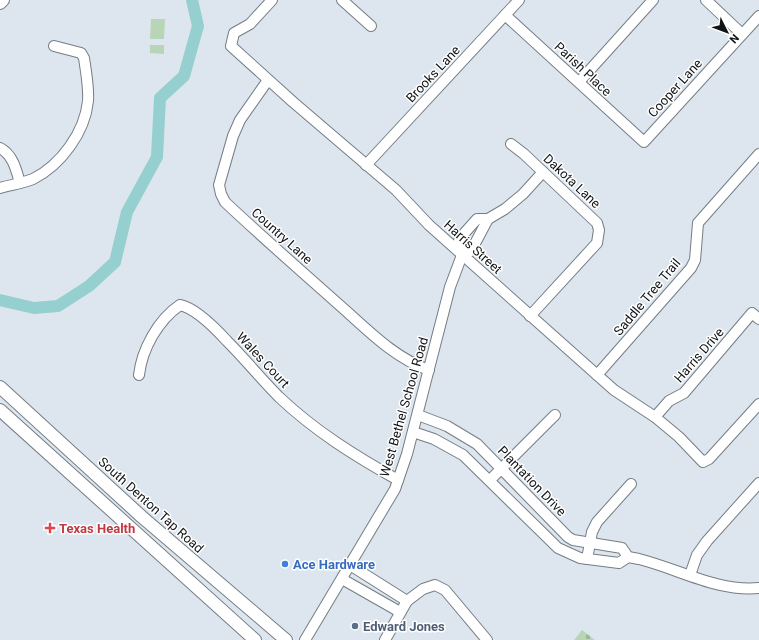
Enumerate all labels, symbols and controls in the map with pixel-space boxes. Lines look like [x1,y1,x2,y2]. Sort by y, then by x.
north arrow [707,12,747,52]
text: N [726,31,741,46]
street label: Parish Place [552,39,615,99]
street label: Brooks Lane [403,43,463,105]
street label: Cooper Lane [645,56,705,120]
street label: Dakota Lane [540,151,604,211]
street label: Country Lane [249,205,316,267]
street label: Harris Street [441,217,505,277]
street label: Saddle Tree Trail [611,256,683,338]
street label: Harris Drive [671,325,727,385]
street label: Wales Court [234,329,292,391]
street label: West Bethel School Road [377,335,431,479]
street label: Plantation Drive [495,443,569,519]
street label: South Denton Tap Road [96,454,206,556]
place label: Texas Health [59,521,135,536]
marker: Texas Health [44,522,56,534]
place label: Ace Hardware [293,557,375,572]
marker: Ace Hardware [280,559,290,569]
place label: Edward Jones [363,619,445,634]
marker: Edward Jones [350,621,360,631]

